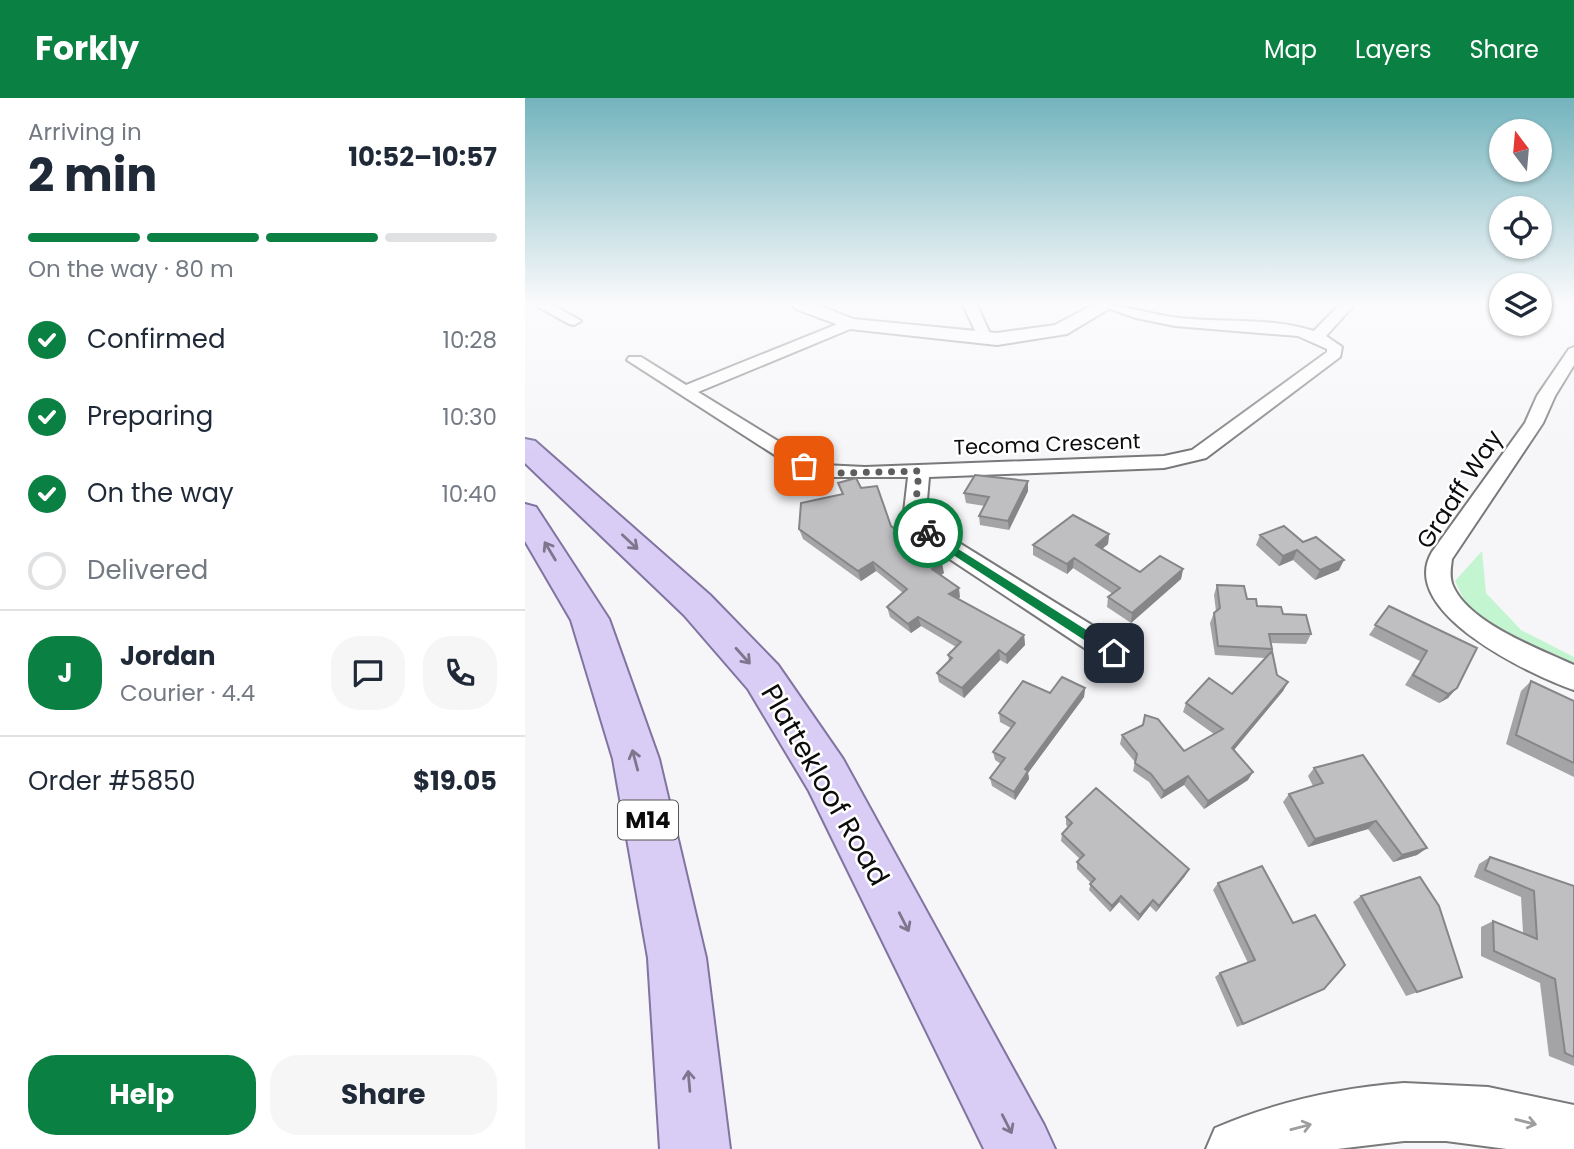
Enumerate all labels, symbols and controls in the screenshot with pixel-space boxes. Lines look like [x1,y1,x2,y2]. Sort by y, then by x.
text: Forkly [35,25,139,72]
text: Map [1264,33,1317,66]
text: Layers [1355,33,1431,66]
text: Share [1469,33,1539,66]
text: Arriving in [28,116,142,148]
north arrow [1489,119,1552,182]
map controls [1489,119,1552,336]
text: 10:52–10:57 [348,139,497,175]
text: 2 min [28,143,157,207]
button: locate [1489,196,1552,259]
text: On the way · 80 m [28,253,234,285]
button: layers [1489,273,1552,336]
icon: check [28,321,66,359]
text: Confirmed [87,321,225,357]
text: 10:28 [443,324,497,356]
icon: check [28,398,66,436]
text: Preparing [87,398,213,434]
text: 10:30 [442,401,497,433]
street label: Graaff Way [1408,423,1510,555]
street label: Tecoma Crescent [953,426,1141,462]
pin [774,436,834,496]
icon: bag [785,447,823,485]
icon: check [28,475,66,513]
text: On the way [87,475,234,511]
text: 10:40 [441,478,497,510]
courier [893,498,963,568]
icon: bike [909,514,947,552]
one-way arrow [621,534,638,551]
one-way arrow [542,542,556,562]
text: Delivered [87,552,208,588]
pin [1084,623,1144,683]
icon: home [1095,634,1133,672]
button: chat [331,636,405,710]
button: phone [423,636,497,710]
text: Jordan [120,638,216,674]
one-way arrow [735,646,751,664]
text: J [57,655,73,691]
text: Courier · 4.4 [120,677,255,709]
street label: Plattekloof Road [752,677,898,893]
one-way arrow [628,750,641,772]
text: Order #5850 [28,763,196,799]
text: $19.05 [413,763,497,799]
road number: M14 [618,800,678,840]
one-way arrow [897,911,911,932]
button: Help [28,1055,256,1135]
button: Share [270,1055,497,1135]
one-way arrow [682,1070,695,1093]
one-way arrow [1001,1114,1015,1134]
one-way arrow [1515,1116,1537,1129]
one-way arrow [1289,1120,1312,1133]

